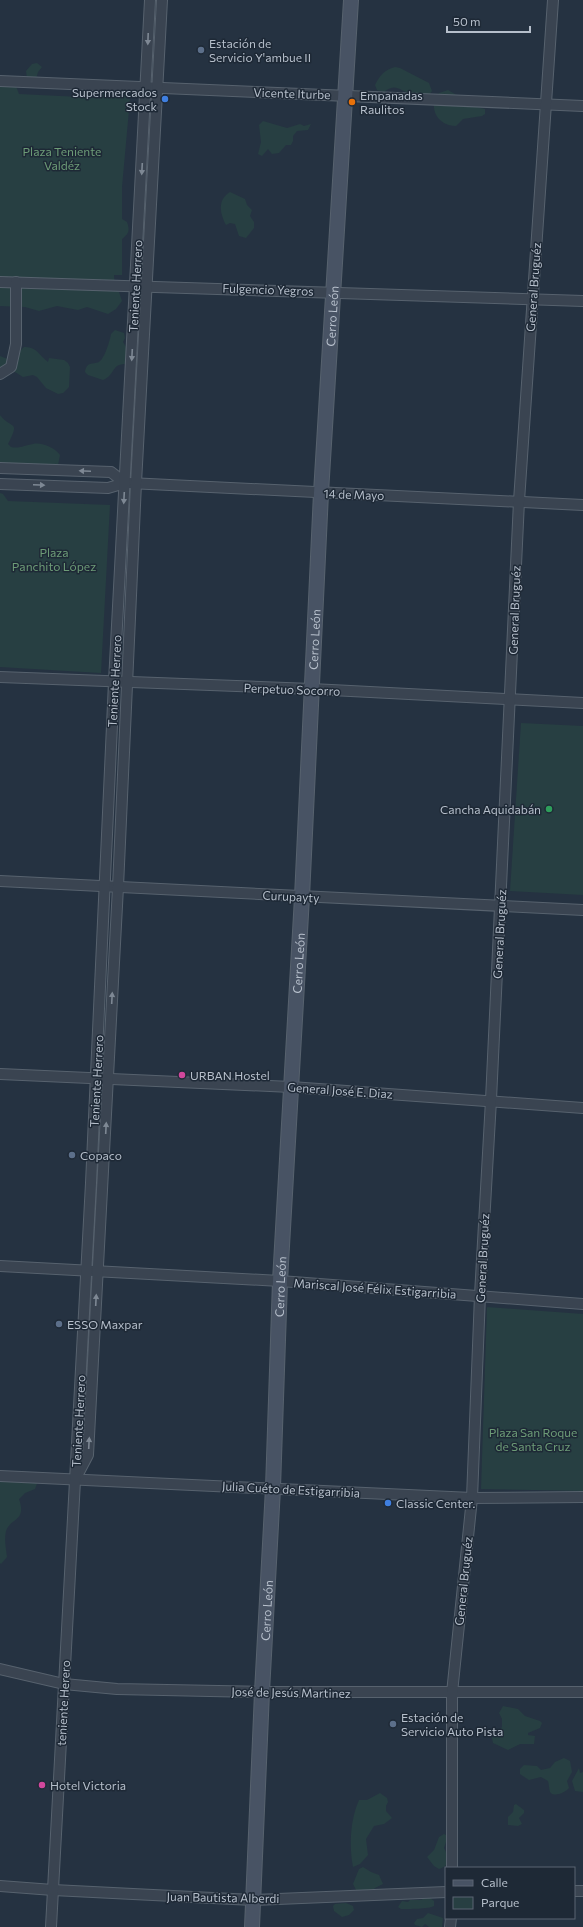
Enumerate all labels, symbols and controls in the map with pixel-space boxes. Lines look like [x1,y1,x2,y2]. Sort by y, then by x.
scale bar [447,8,530,34]
text: 50 m [453,14,481,28]
one-way arrow [145,33,152,45]
place label: Estación de Servicio Y'ambue II [209,36,311,64]
marker: Estación de Servicio Y'ambue II [196,45,206,55]
place label: Supermercados Stock [72,85,157,113]
street label: Vicente Iturbe [253,85,331,101]
place label: Empanadas Raulitos [360,88,423,116]
marker: Supermercados Stock [160,94,170,104]
marker: Empanadas Raulitos [347,97,357,107]
park label: Plaza Teniente Valdéz [23,144,101,172]
one-way arrow [138,163,145,175]
street label: Teniente Herrero [126,239,144,333]
street label: General Bruguéz [523,242,543,332]
street label: Fulgencio Yegros [222,280,314,298]
street label: Cerro León [323,285,341,347]
one-way arrow [128,349,135,361]
one-way arrow [79,468,91,475]
one-way arrow [33,482,46,488]
street label: 14 de Mayo [323,486,385,502]
one-way arrow [121,492,127,505]
park label: Plaza Panchito López [12,545,96,573]
street label: General Bruguéz [505,565,523,655]
street label: Cerro León [306,609,323,670]
street label: Teniente Herrero [105,634,123,728]
street label: Perpetuo Socorro [243,680,341,698]
place label: Cancha Aquidabán [440,802,541,816]
marker: Cancha Aquidabán [544,804,554,814]
street label: Curupayty [262,888,320,904]
street label: General Bruguéz [490,889,508,979]
street label: Cerro León [289,932,307,994]
one-way arrow [109,992,116,1004]
street label: Teniente Herrero [87,1034,105,1128]
place label: URBAN Hostel [190,1068,270,1082]
marker: URBAN Hostel [177,1070,187,1080]
street label: General José E. Diaz [287,1079,393,1102]
one-way arrow [103,1121,109,1134]
place label: Copaco [80,1148,122,1162]
marker: Copaco [67,1150,77,1160]
street label: General Bruguéz [473,1213,491,1303]
street label: Cerro León [272,1256,288,1317]
street label: Mariscal José Félix Estigarribia [293,1275,457,1302]
one-way arrow [93,1294,100,1306]
place label: ESSO Maxpar [67,1317,143,1331]
marker: ESSO Maxpar [54,1319,64,1329]
street label: Teniente Herrero [69,1374,87,1468]
park label: Plaza San Roque de Santa Cruz [489,1425,577,1453]
one-way arrow [86,1436,92,1449]
street label: Julia Cuéto de Estigarribia [222,1478,360,1501]
place label: Classic Center. [396,1496,476,1510]
marker: Classic Center. [383,1498,393,1508]
street label: General Bruguéz [451,1536,475,1626]
street label: Cerro León [258,1580,275,1641]
street label: teniente Herero [54,1660,72,1746]
street label: José de Jesús Martinez [231,1684,351,1701]
place label: Estación de Servicio Auto Pista [401,1710,503,1738]
marker: Estación de Servicio Auto Pista [388,1719,398,1729]
place label: Hotel Victoria [50,1778,126,1792]
marker: Hotel Victoria [37,1780,47,1790]
legend [445,1867,575,1919]
text: Calle [481,1875,508,1889]
street label: Juan Bautista Alberdi [167,1889,279,1906]
text: Parque [481,1895,519,1909]

